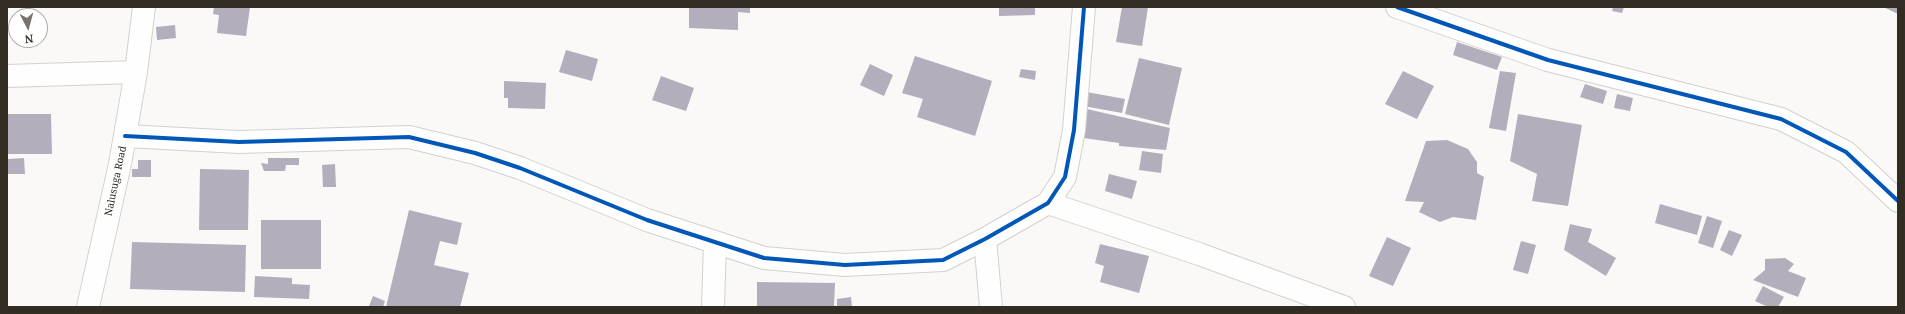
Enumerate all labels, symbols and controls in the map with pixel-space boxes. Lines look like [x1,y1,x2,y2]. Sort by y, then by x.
north arrow [8,8,48,48]
text: N [24,32,34,47]
street label: Nalusuga Road [103,145,129,217]

